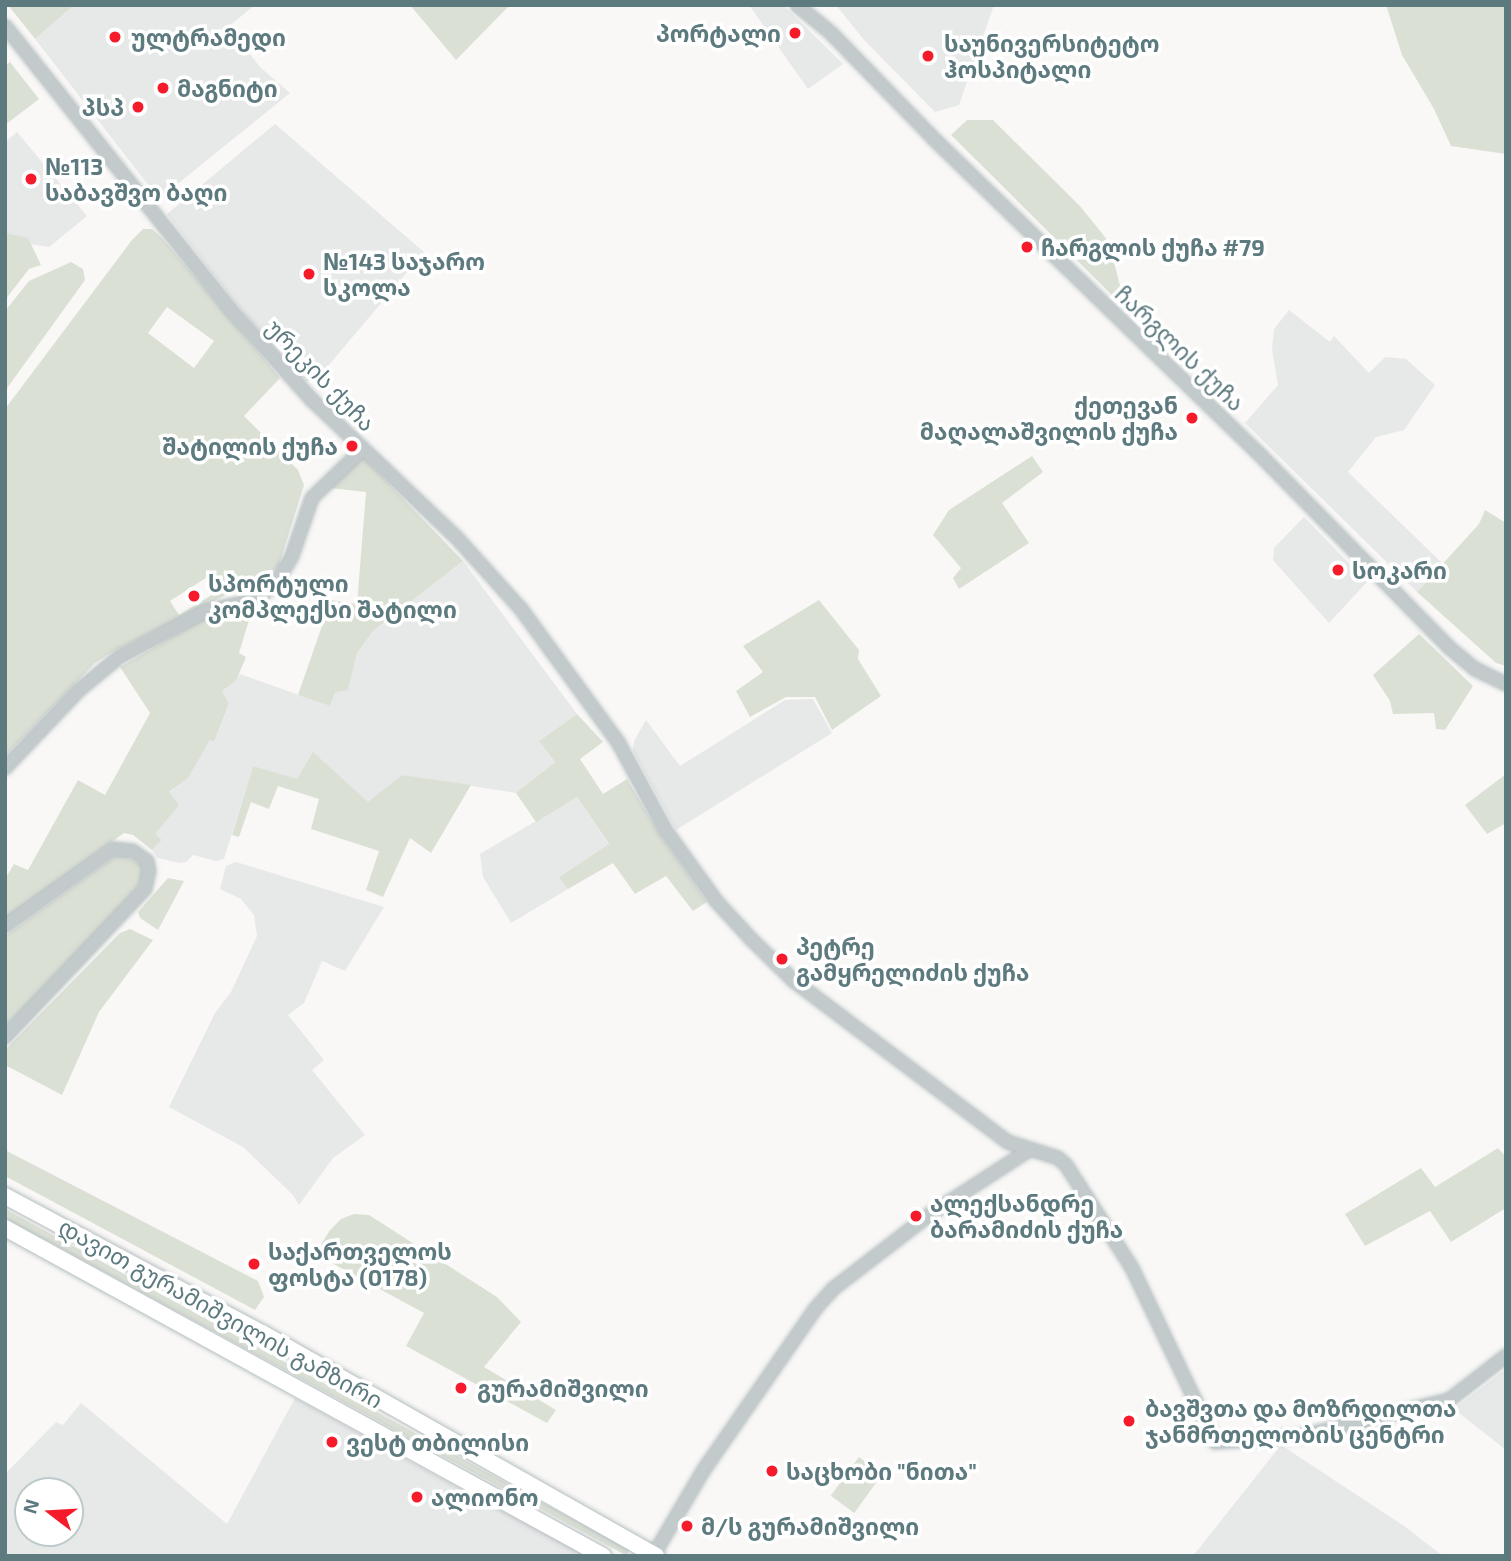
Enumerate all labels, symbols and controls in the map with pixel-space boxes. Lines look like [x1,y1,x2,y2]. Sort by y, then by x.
place label: პორტალი [656,19,781,47]
place label: ულტრამედი [131,23,286,51]
marker: პორტალი [787,25,803,41]
marker: ულტრამედი [105,27,125,47]
place label: საუნივერსიტეტო ჰოსპიტალი [944,29,1160,83]
marker: საუნივერსიტეტო ჰოსპიტალი [918,46,938,66]
place label: მაგნიტი [177,74,278,102]
marker: მაგნიტი [155,80,171,96]
place label: პსპ [82,93,124,121]
marker: პსპ [130,99,146,115]
place label: №113 საბავშვო ბაღი [45,152,228,206]
marker: №113 საბავშვო ბაღი [23,171,39,187]
place label: ჩარგლის ქუჩა #79 [1041,233,1265,261]
marker: ჩარგლის ქუჩა #79 [1019,239,1035,255]
place label: №143 საჯარო სკოლა [323,247,485,301]
marker: №143 საჯარო სკოლა [301,266,317,282]
street label: ჩარგლის ქუჩა [1110,280,1250,416]
street label: ურეკის ქუჩა [261,313,381,437]
place label: ქეთევან მაღალაშვილის ქუჩა [920,391,1178,445]
marker: ქეთევან მაღალაშვილის ქუჩა [1184,410,1200,426]
place label: შატილის ქუჩა [162,432,338,460]
marker: შატილის ქუჩა [344,438,360,454]
place label: სოკარი [1352,556,1447,584]
marker: სოკარი [1330,562,1346,578]
place label: სპორტული კომპლექსი შატილი [208,569,457,623]
marker: სპორტული კომპლექსი შატილი [186,588,202,604]
place label: პეტრე გამყრელიძის ქუჩა [796,932,1029,986]
marker: პეტრე გამყრელიძის ქუჩა [774,951,790,967]
place label: ალექსანდრე ბარამიძის ქუჩა [930,1189,1123,1243]
marker: ალექსანდრე ბარამიძის ქუჩა [908,1208,924,1224]
street label: დავით გურამიშვილის გამზირი [54,1212,388,1414]
place label: საქართველოს ფოსტა (0178) [268,1237,452,1291]
marker: საქართველოს ფოსტა (0178) [246,1256,262,1272]
place label: გურამიშვილი [477,1374,649,1402]
marker: გურამიშვილი [451,1378,471,1398]
place label: ბავშვთა და მოზრდილთა ჯანმრთელობის ცენტრი [1145,1394,1457,1448]
marker: ბავშვთა და მოზრდილთა ჯანმრთელობის ცენტრი [1119,1411,1139,1431]
place label: ვესტ თბილისი [346,1428,529,1456]
marker: ვესტ თბილისი [324,1434,340,1450]
place label: საცხობი "ნითა" [786,1457,977,1485]
marker: საცხობი "ნითა" [764,1463,780,1479]
north arrow [14,1477,84,1547]
place label: ალიონო [431,1483,539,1511]
marker: ალიონო [409,1489,425,1505]
text: N [17,1496,43,1516]
place label: მ/ს გურამიშვილი [701,1512,919,1540]
marker: მ/ს გურამიშვილი [679,1518,695,1534]

